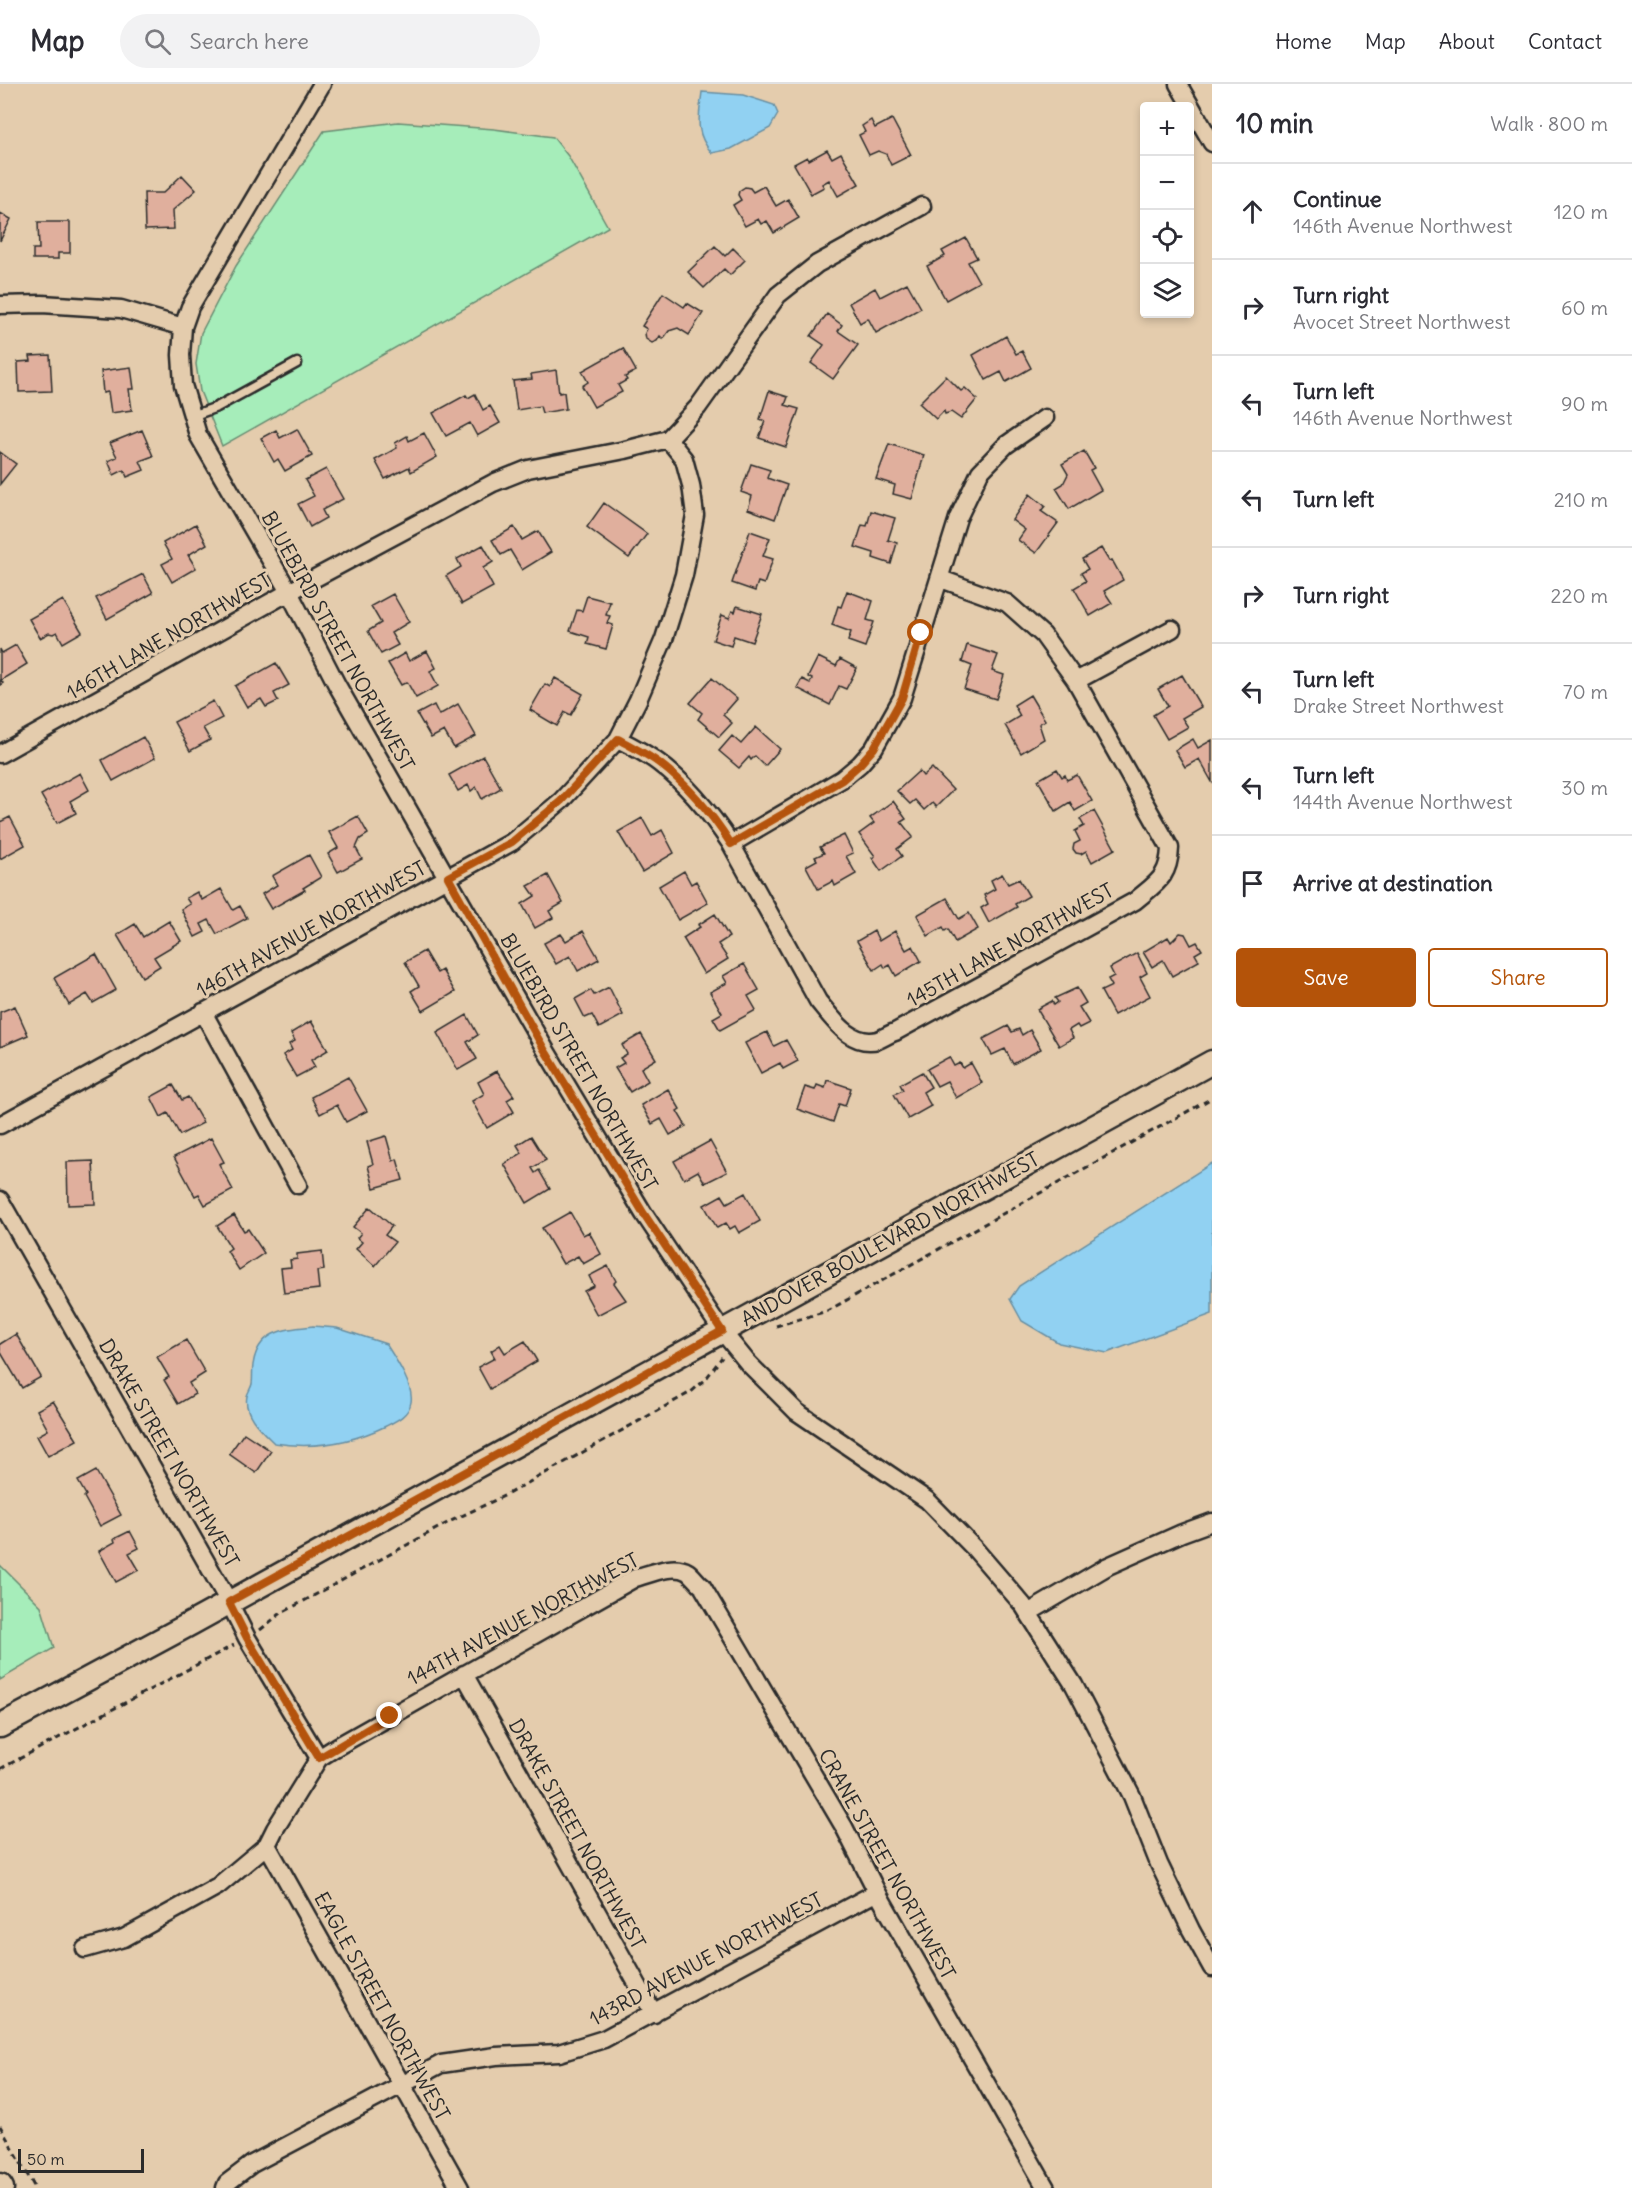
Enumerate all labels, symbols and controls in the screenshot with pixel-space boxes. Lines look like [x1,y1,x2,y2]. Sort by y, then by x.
search box [120,14,540,68]
text: Map [30,23,84,59]
icon: search [141,25,174,58]
text: Search here [189,27,309,55]
text: Home [1275,28,1332,55]
text: Map [1365,28,1406,55]
text: About [1439,28,1495,55]
text: Contact [1528,28,1602,55]
map controls [1140,102,1194,318]
button: + [1140,102,1194,156]
text: 10 min [1236,107,1313,140]
text: Walk · 800 m [1490,111,1608,136]
button: − [1140,156,1194,210]
text: Continue [1293,185,1382,213]
icon: ahead [1236,195,1269,228]
text: 120 m [1554,199,1608,224]
button: locate [1140,210,1194,264]
text: 146th Avenue Northwest [1293,213,1512,238]
button: layers [1140,264,1194,318]
text: Turn right [1293,281,1389,309]
icon: right [1236,291,1269,324]
text: 60 m [1561,295,1608,320]
text: Avocet Street Northwest [1293,309,1510,334]
text: Turn left [1293,377,1374,405]
icon: left [1236,387,1269,420]
text: 90 m [1561,391,1608,416]
text: 146th Avenue Northwest [1293,405,1512,430]
icon: left [1236,483,1269,516]
text: Turn left [1293,485,1374,513]
text: 210 m [1554,487,1608,512]
street label: BLUEBIRD STREET NORTHWEST [257,507,420,775]
street label: 146TH LANE NORTHWEST [62,567,276,705]
icon: right [1236,579,1269,612]
text: Turn right [1293,581,1389,609]
text: 220 m [1551,583,1608,608]
route start [907,619,933,645]
text: Turn left [1293,665,1374,693]
icon: left [1236,675,1269,708]
text: 70 m [1563,679,1608,704]
text: Drake Street Northwest [1293,693,1504,718]
text: Turn left [1293,761,1374,789]
icon: left [1236,771,1269,804]
text: 30 m [1561,775,1608,800]
text: 144th Avenue Northwest [1293,789,1512,814]
street label: 146TH AVENUE NORTHWEST [191,855,430,1002]
icon: arrive [1236,867,1269,900]
text: Arrive at destination [1293,869,1493,897]
street label: 145TH LANE NORTHWEST [902,877,1117,1012]
street label: BLUEBIRD STREET NORTHWEST [495,929,663,1195]
button: Save [1236,948,1416,1007]
button: Share [1428,948,1608,1007]
street label: ANDOVER BOULEVARD NORTHWEST [736,1146,1043,1331]
street label: DRAKE STREET NORTHWEST [94,1334,245,1571]
street label: 144TH AVENUE NORTHWEST [403,1547,643,1690]
route end [376,1702,402,1728]
street label: DRAKE STREET NORTHWEST [504,1714,651,1953]
street label: CRANE STREET NORTHWEST [814,1744,961,1983]
street label: 143RD AVENUE NORTHWEST [585,1886,827,2031]
street label: EAGLE STREET NORTHWEST [309,1887,456,2124]
scale bar [18,2146,144,2174]
text: 50 m [27,2149,65,2169]

